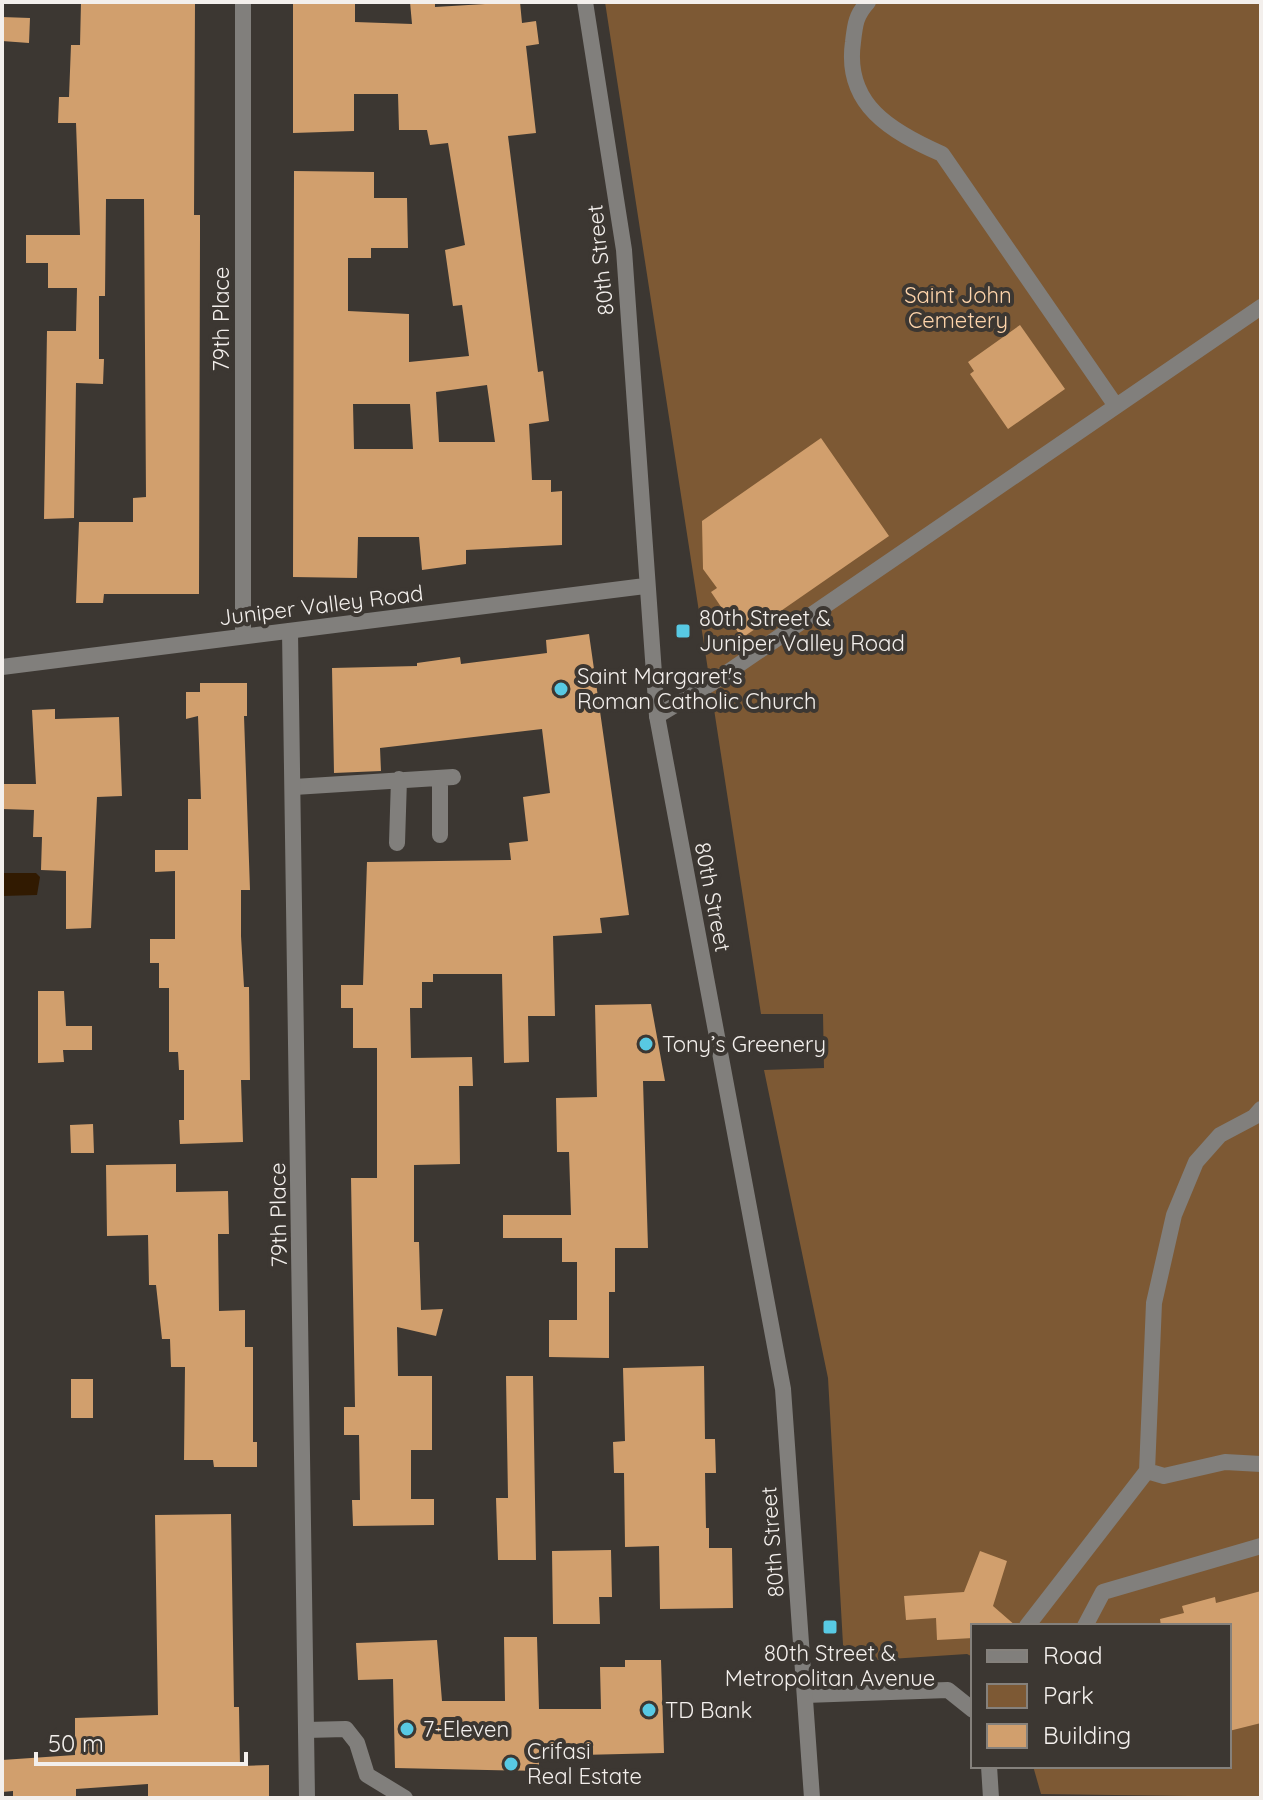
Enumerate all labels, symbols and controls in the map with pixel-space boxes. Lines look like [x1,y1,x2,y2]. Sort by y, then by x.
street label: 80th Street [580,203,620,317]
street label: 79th Place [207,267,235,371]
park label: Saint John Cemetery [904,281,1012,334]
street label: Juniper Valley Road [217,579,425,631]
place label: 80th Street & Juniper Valley Road [699,604,905,657]
marker: 80th Street & Juniper Valley Road [674,622,692,640]
place label: Saint Margaret's Roman Catholic Church [577,662,816,715]
marker: Saint Margaret's Roman Catholic Church [552,680,570,698]
street label: 80th Street [689,840,737,954]
place label: Tony’s Greenery [662,1030,826,1058]
marker: Tony’s Greenery [637,1035,655,1053]
street label: 79th Place [263,1162,293,1268]
street label: 80th Street [754,1486,790,1598]
marker: 80th Street & Metropolitan Avenue [821,1618,839,1636]
legend [971,1624,1231,1768]
place label: 80th Street & Metropolitan Avenue [725,1639,935,1692]
text: Road [1043,1640,1103,1670]
text: Park [1043,1680,1094,1710]
place label: TD Bank [665,1696,752,1724]
marker: TD Bank [640,1701,658,1719]
place label: 7-Eleven [423,1715,509,1743]
scale bar [36,1716,246,1766]
marker: 7-Eleven [398,1720,416,1738]
text: Building [1043,1720,1131,1750]
text: 50 m [48,1728,104,1758]
place label: Crifasi Real Estate [527,1737,642,1790]
marker: Crifasi Real Estate [502,1755,520,1773]

